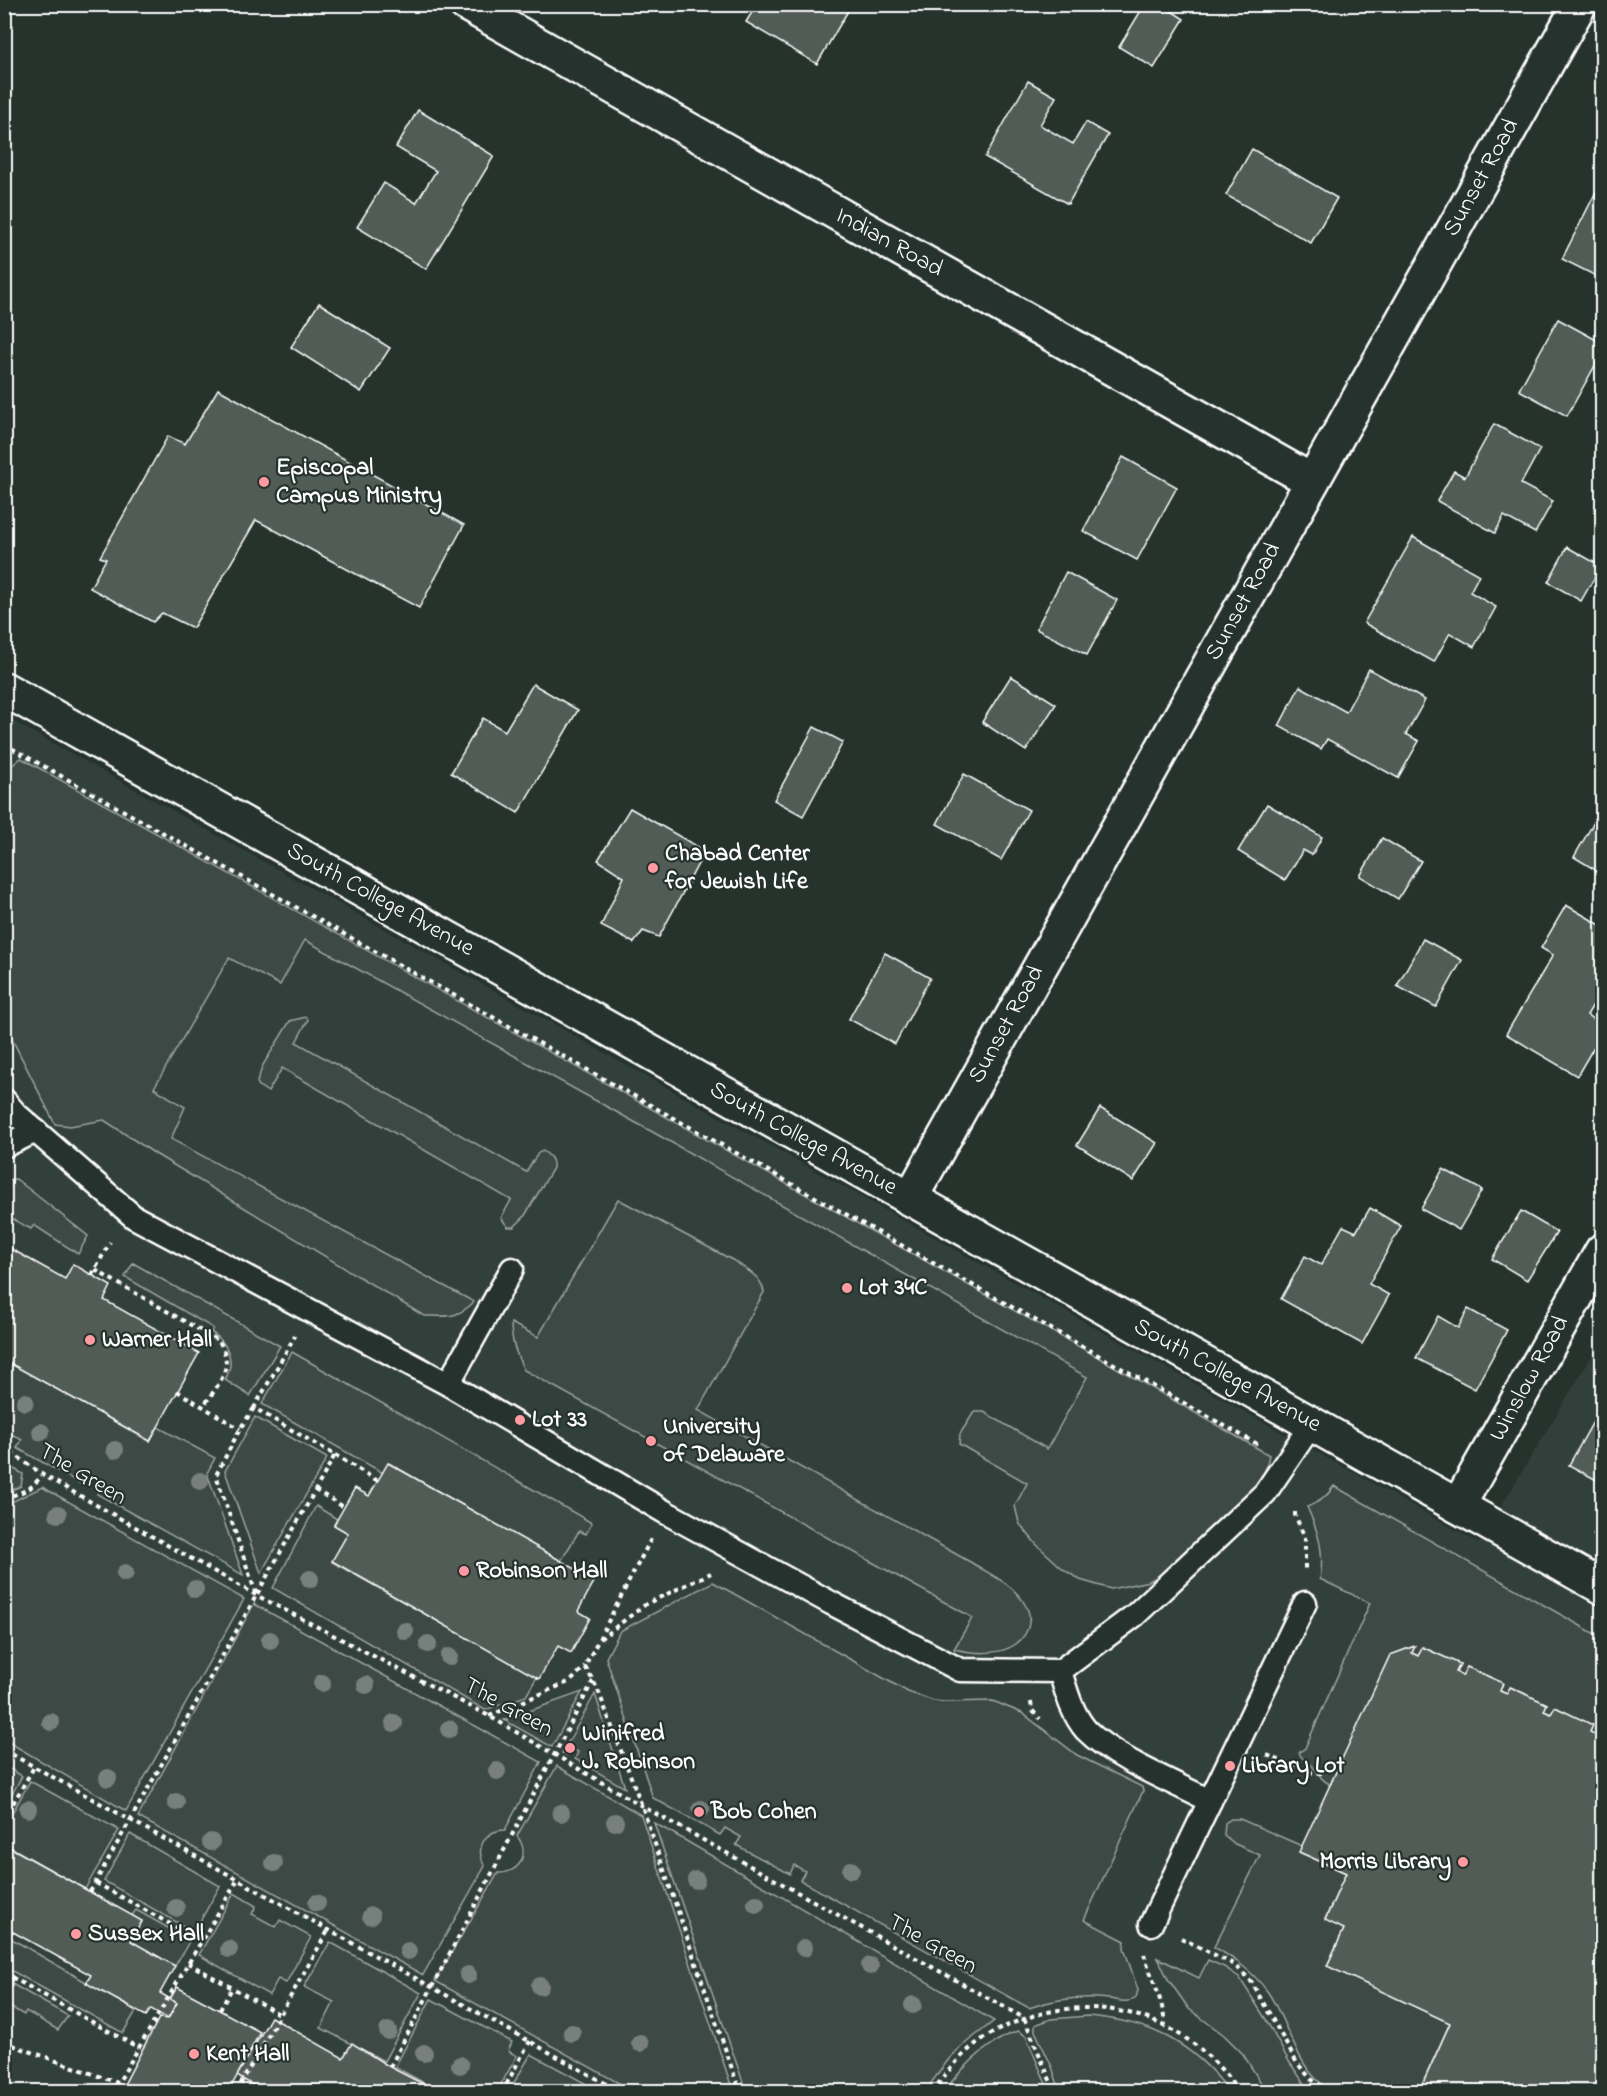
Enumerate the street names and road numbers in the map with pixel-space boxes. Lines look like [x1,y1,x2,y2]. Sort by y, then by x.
street label: Sunset Road [1435,112,1529,243]
street label: Indian Road [829,199,950,287]
street label: Sunset Road [1197,536,1291,667]
street label: South College Avenue [280,834,481,966]
street label: Sunset Road [960,959,1054,1090]
street label: South College Avenue [703,1073,904,1205]
street label: Winslow Road [1481,1309,1579,1448]
street label: South College Avenue [1127,1310,1328,1442]
street label: The Green [31,1435,133,1515]
street label: The Green [457,1669,559,1747]
street label: The Green [881,1906,983,1984]

